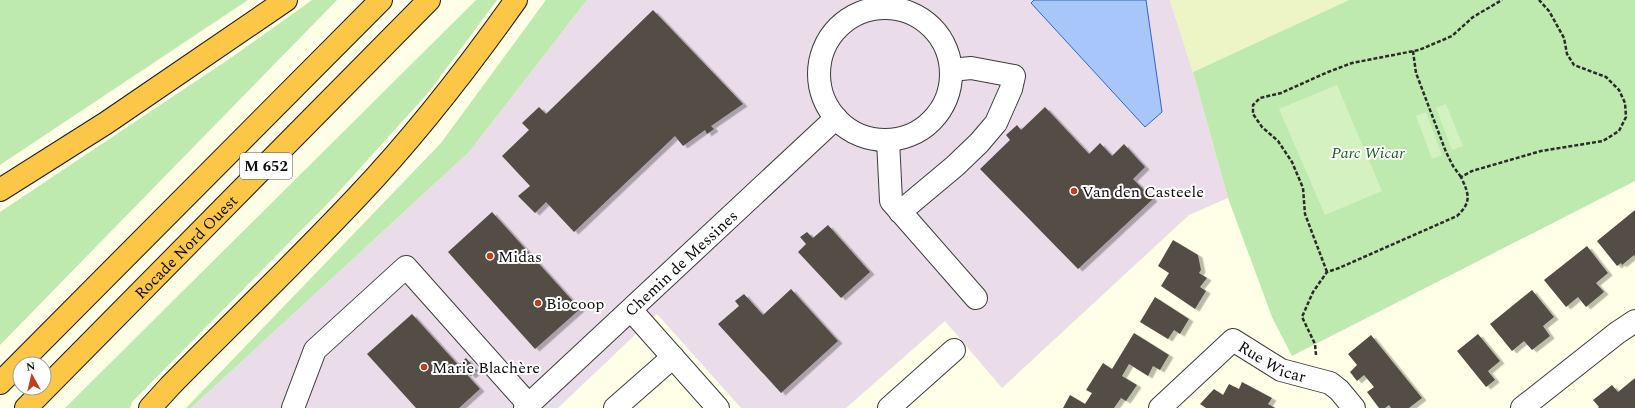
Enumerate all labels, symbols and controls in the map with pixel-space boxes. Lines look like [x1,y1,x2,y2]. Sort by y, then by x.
park label: Parc Wicar [1331,141,1405,165]
road number: M 652 [240,153,292,179]
place label: Van den Casteele [1082,180,1204,204]
marker: Van den Casteele [1069,186,1079,196]
street label: Rocade Nord Ouest [129,189,244,305]
street label: Chemin de Messines [619,204,743,322]
place label: Midas [498,245,542,269]
marker: Midas [485,251,495,261]
place label: Biocoop [546,292,604,316]
marker: Biocoop [533,298,543,308]
street label: Rue Wicar [1233,335,1308,389]
north arrow [12,356,52,396]
place label: Marie Blachère [432,356,540,380]
text: N [25,358,36,376]
marker: Marie Blachère [419,362,429,372]

